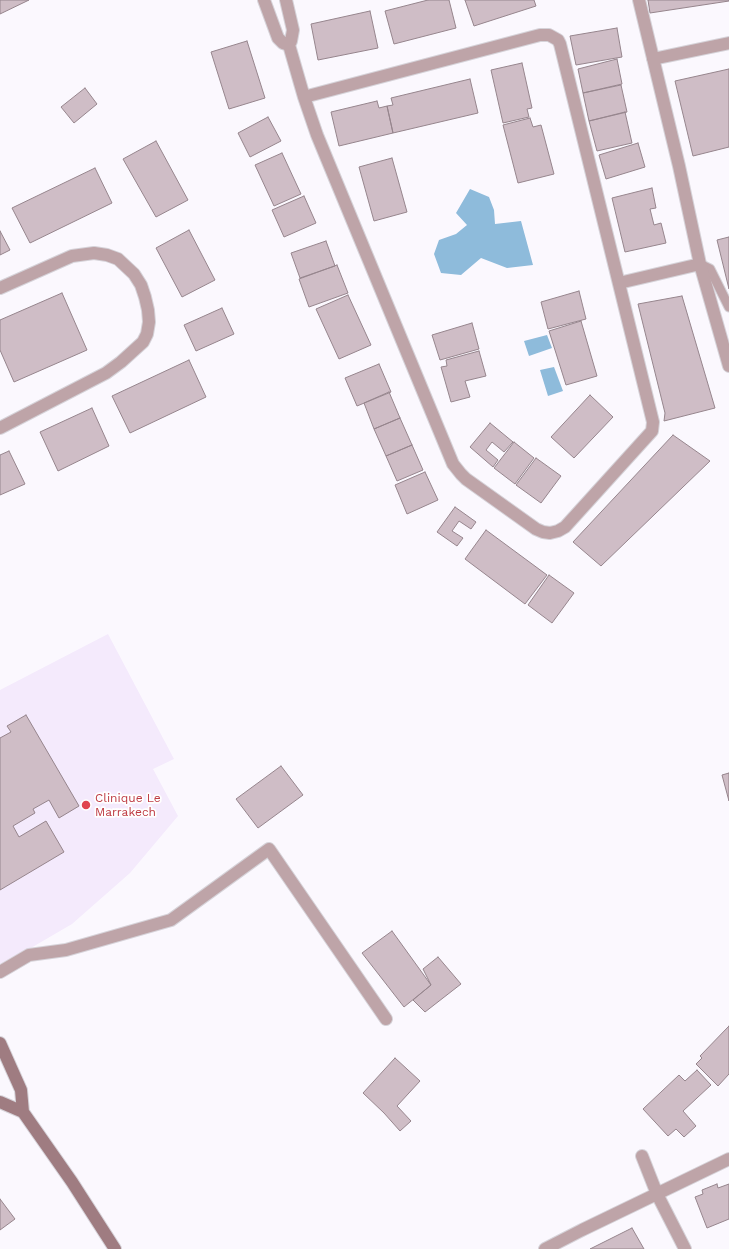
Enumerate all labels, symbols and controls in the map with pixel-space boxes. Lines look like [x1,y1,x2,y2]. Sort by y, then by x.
place label: Clinique Le Marrakech [95,791,161,819]
marker: Clinique Le Marrakech [80,799,92,811]

